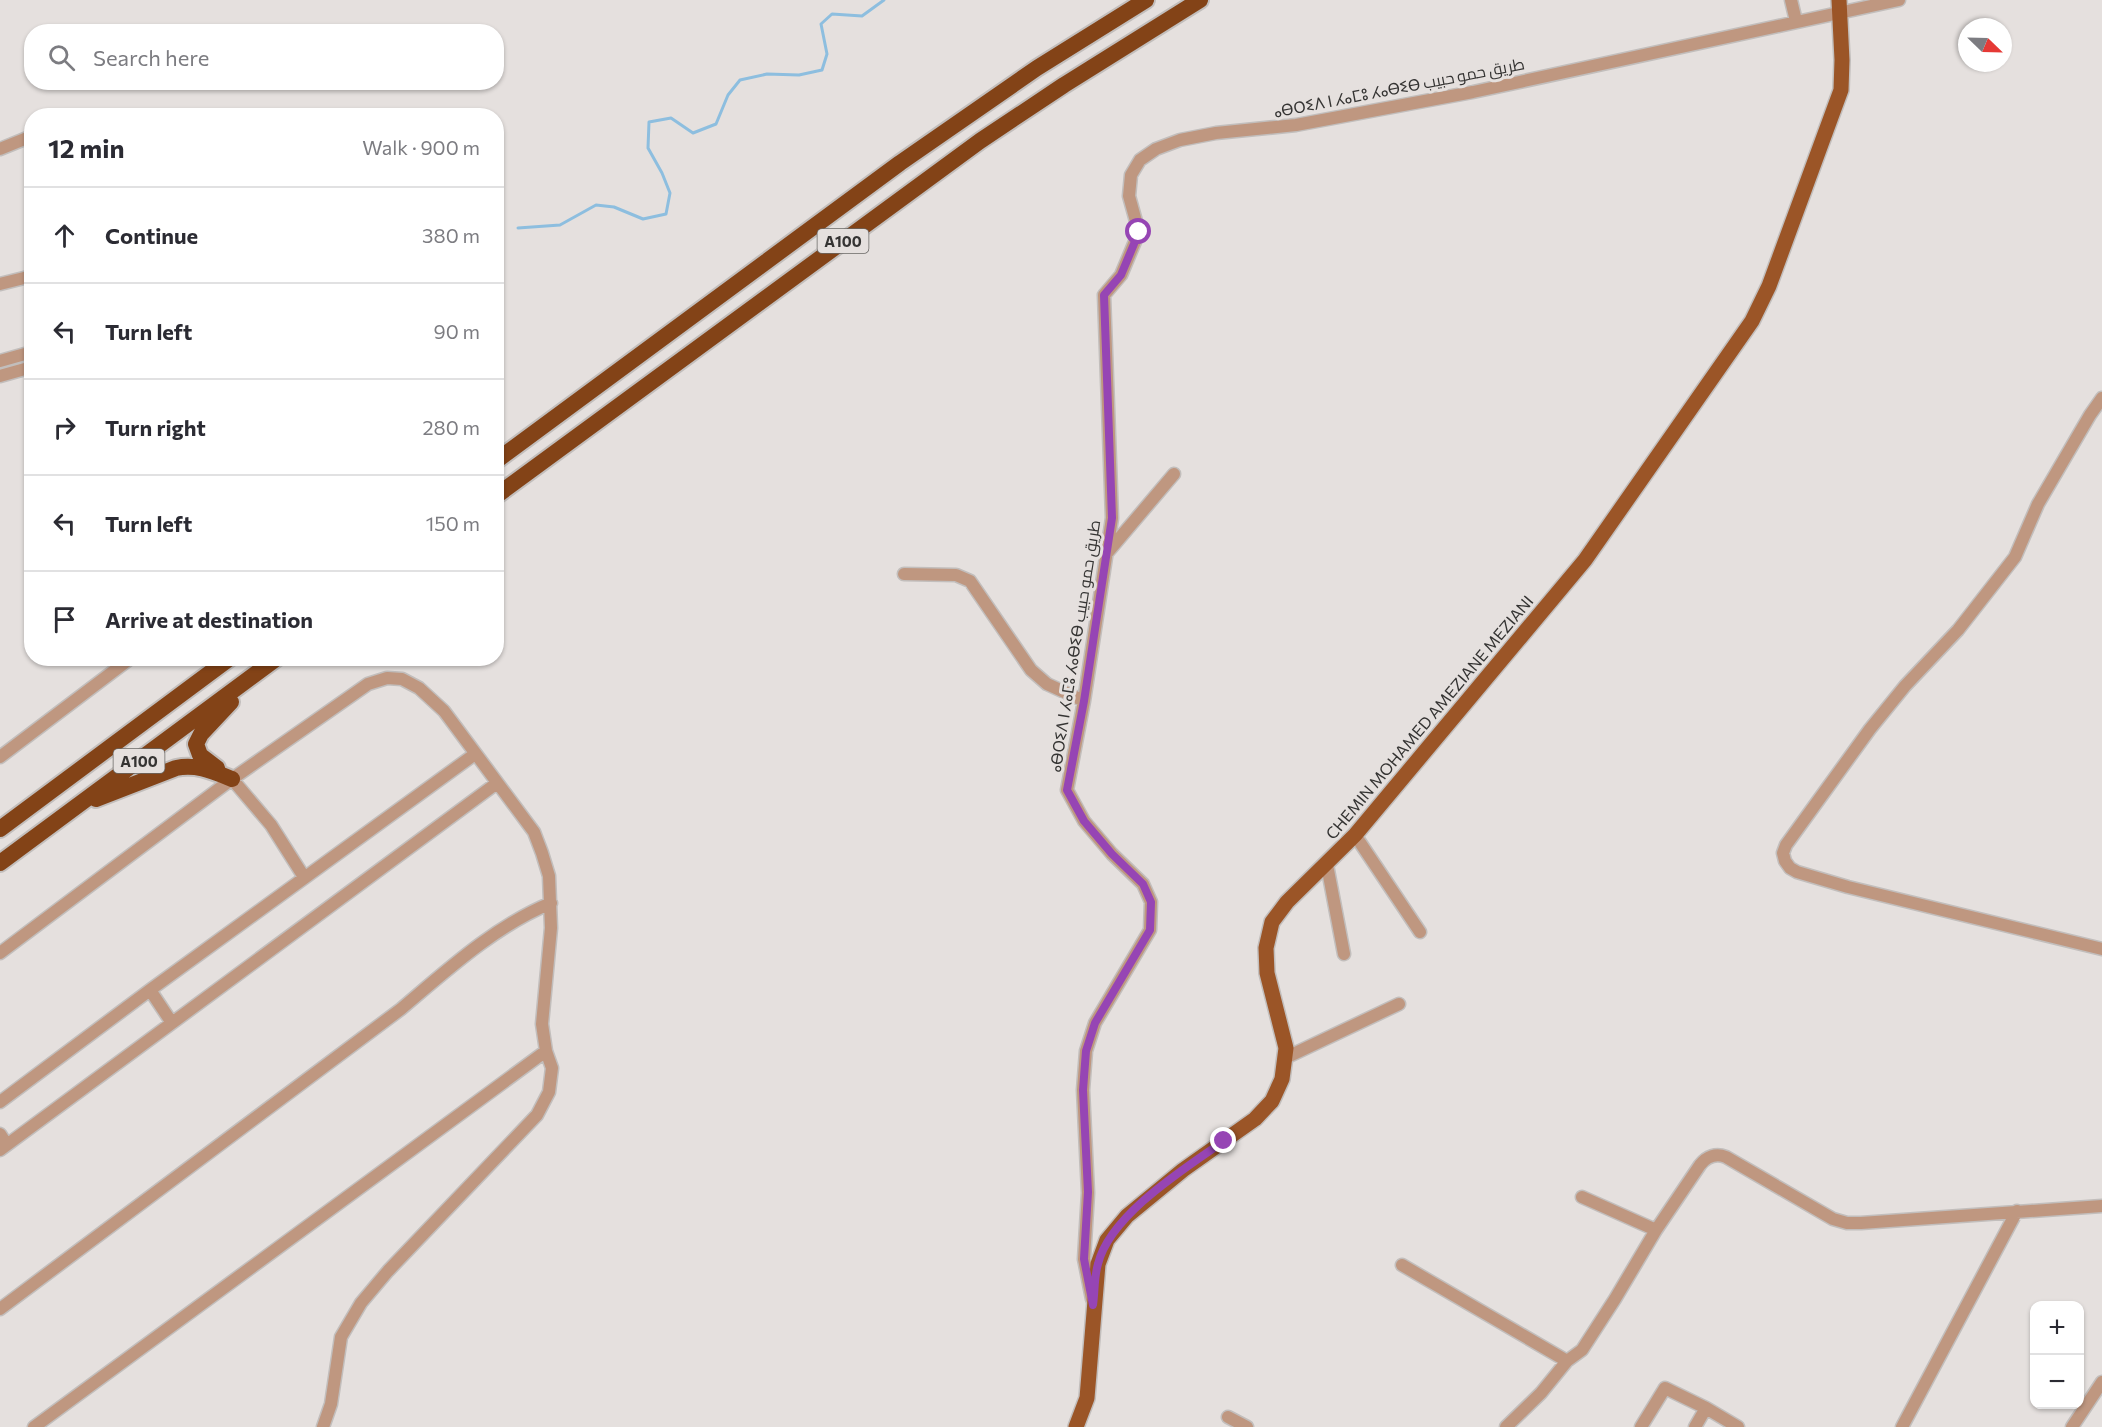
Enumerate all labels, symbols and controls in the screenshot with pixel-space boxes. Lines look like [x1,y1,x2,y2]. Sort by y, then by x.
north arrow [1958,18,2012,72]
search box [24,24,504,90]
icon: search [45,41,78,74]
text: Search here [93,44,209,71]
street label: ⴰⴱⵔⵉⴷ ⵏ ⵃⴰⵎⵓ ⵃⴰⴱⵉⴱ طريق حمو حبيب [1272,53,1526,123]
text: 12 min [48,132,125,163]
text: Walk · 900 m [362,135,480,159]
route start [1125,218,1151,244]
icon: ahead [48,219,81,252]
text: Continue [105,222,198,249]
text: 380 m [422,223,480,247]
road number: A100 [818,229,868,253]
icon: left [48,315,81,348]
text: Turn left [105,318,192,345]
text: 90 m [434,319,480,343]
icon: right [48,411,81,444]
text: Turn right [105,414,206,441]
text: 280 m [422,415,480,439]
icon: left [48,507,81,540]
text: Turn left [105,510,192,537]
text: 150 m [426,511,480,535]
street label: ⴰⴱⵔⵉⴷ ⵏ ⵃⴰⵎⵓ ⵃⴰⴱⵉⴱ طريق حمو حبيب [1045,519,1105,774]
street label: CHEMIN MOHAMED AMEZIANE MEZIANI [1321,591,1537,843]
icon: arrive [48,603,81,636]
text: Arrive at destination [105,606,313,633]
road number: A100 [114,749,164,773]
route end [1210,1127,1236,1153]
map controls [2030,1301,2084,1409]
button: + [2030,1301,2084,1355]
button: − [2030,1355,2084,1409]

